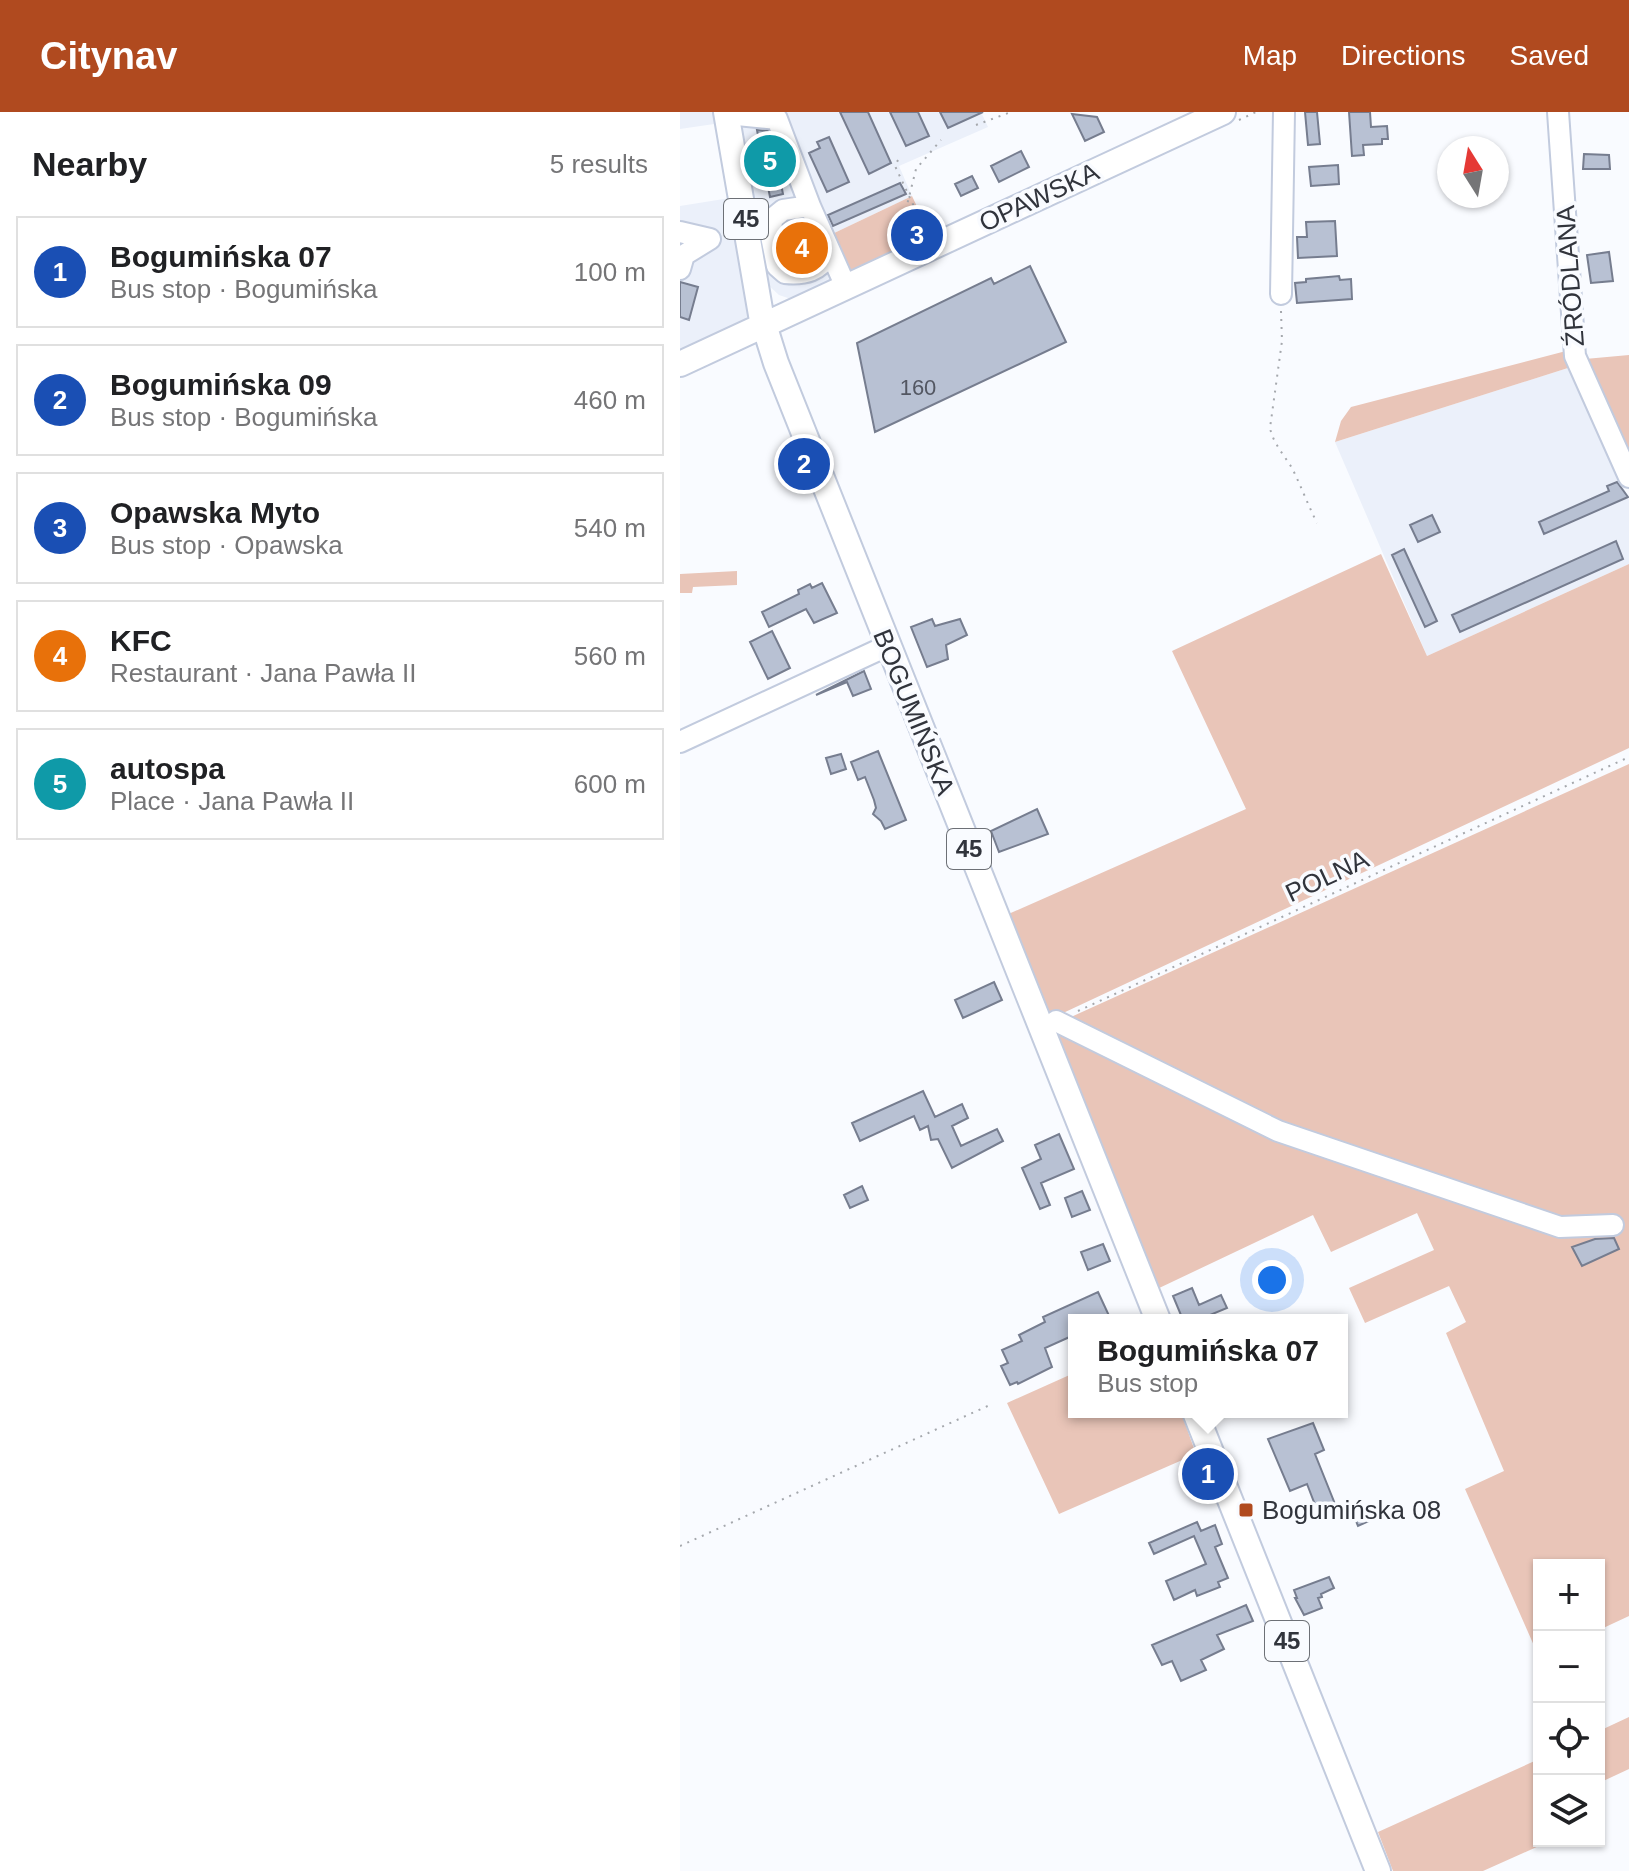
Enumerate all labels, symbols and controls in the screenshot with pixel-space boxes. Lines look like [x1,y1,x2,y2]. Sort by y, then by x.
text: Citynav [40,35,177,77]
text: Map [1243,40,1297,71]
text: Directions [1341,40,1466,71]
text: Saved [1510,40,1589,71]
pin: 5 [744,131,796,191]
north arrow [1437,136,1509,208]
text: Nearby [32,145,147,183]
text: 5 results [550,149,648,179]
street label: OPAWSKA [974,156,1104,238]
road number: 45 [724,199,768,239]
street label: ŹRÓDLANA [1550,204,1590,348]
pin: 3 [891,205,943,265]
pin: 4 [776,218,828,278]
text: Bogumińska 07 [110,240,332,273]
text: 1 [53,257,67,287]
text: 100 m [574,257,646,287]
text: Bus stop · Bogumińska [110,274,377,304]
text: Bogumińska 09 [110,368,332,401]
house number: 160 [900,375,936,400]
text: 2 [53,385,67,415]
text: 460 m [574,385,646,415]
text: Bus stop · Bogumińska [110,402,377,432]
pin: 2 [778,434,830,494]
text: Opawska Myto [110,496,320,529]
text: 3 [53,513,67,543]
text: 540 m [574,513,646,543]
text: Bus stop · Opawska [110,530,343,560]
text: KFC [110,624,172,657]
street label: BOGUMIŃSKA [867,625,961,800]
text: 4 [53,641,67,671]
text: 560 m [574,641,646,671]
text: Restaurant · Jana Pawła II [110,658,416,688]
text: autospa [110,752,225,785]
text: 5 [53,769,67,799]
text: 600 m [574,769,646,799]
text: Place · Jana Pawła II [110,786,354,816]
road number: 45 [947,829,991,869]
street label: POLNA [1281,844,1374,908]
your location [1252,1260,1292,1300]
popup [1068,1314,1348,1418]
text: Bogumińska 07 [1097,1334,1319,1367]
text: Bus stop [1097,1368,1198,1398]
pin: 1 [1182,1444,1234,1504]
place label: Bogumińska 08 [1262,1495,1441,1525]
marker: Bogumińska 08 [1237,1501,1255,1519]
map controls [1533,1559,1605,1847]
button: + [1533,1559,1605,1631]
road number: 45 [1265,1621,1309,1661]
button: − [1533,1631,1605,1703]
button: locate [1533,1703,1605,1775]
button: layers [1533,1775,1605,1847]

